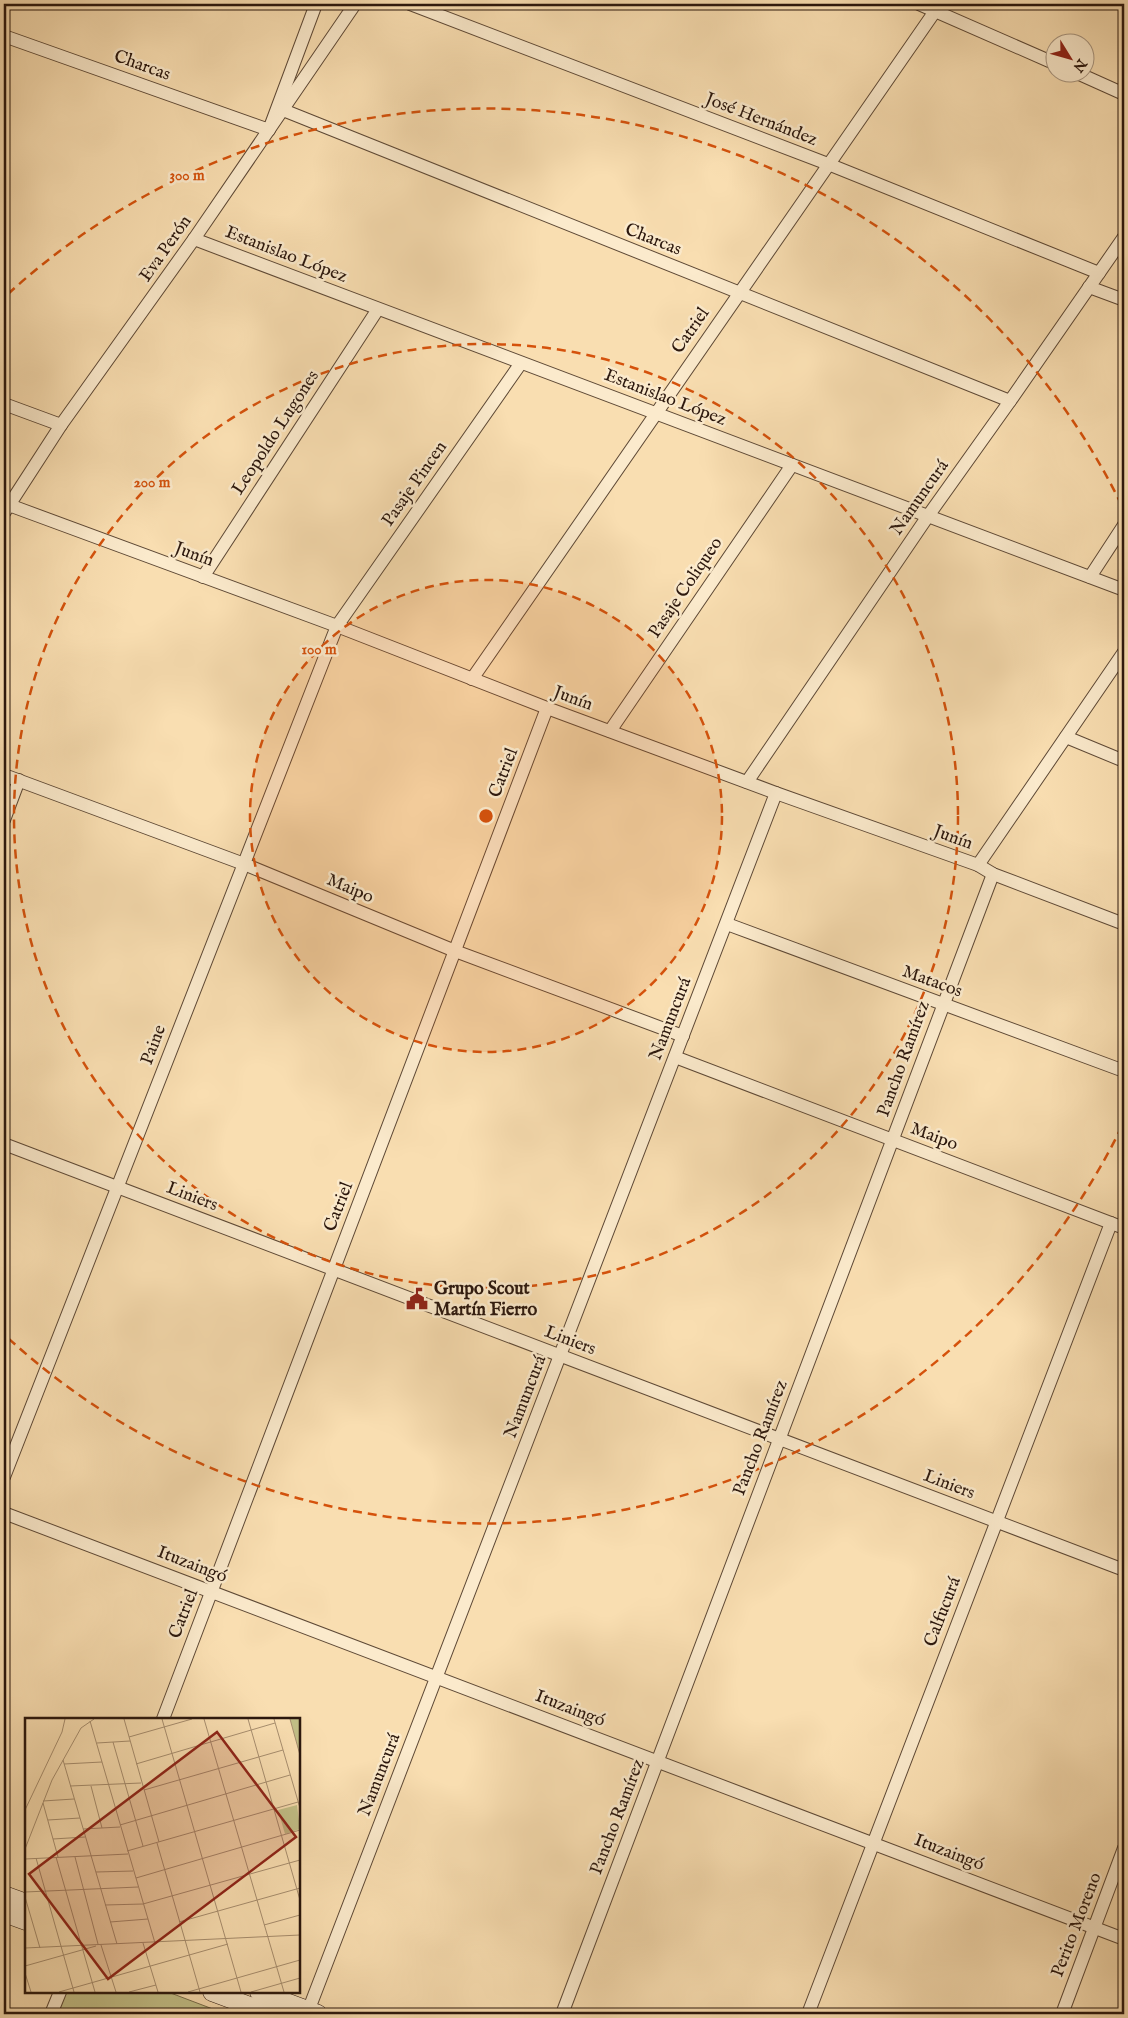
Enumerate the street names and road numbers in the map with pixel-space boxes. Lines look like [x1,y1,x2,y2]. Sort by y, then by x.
street label: Charcas [111,45,173,87]
street label: José Hernández [700,87,820,152]
street label: Eva Perón [135,211,198,287]
street label: Charcas [621,218,685,262]
street label: Estanislao López [222,221,350,289]
street label: Catriel [667,303,715,359]
street label: Estanislao López [601,364,729,432]
street label: Leopoldo Lugones [227,366,325,500]
street label: Pasaje Pincen [377,437,453,531]
street label: Namuncurá [886,456,954,540]
street label: Pasaje Coliqueo [644,533,728,643]
street label: Junín [169,537,217,573]
street label: Junín [548,681,596,717]
street label: Catriel [484,745,524,801]
street label: Junín [928,820,976,856]
street label: Maipo [323,869,377,909]
street label: Matacos [899,961,965,1003]
street label: Namuncurá [645,974,697,1064]
street label: Pancho Ramírez [872,998,936,1120]
street label: Paine [136,1022,172,1068]
street label: Maipo [907,1117,961,1157]
street label: Liniers [163,1177,221,1217]
street label: Catriel [319,1179,359,1235]
street label: Liniers [541,1321,599,1361]
street label: Namuncurá [500,1352,552,1442]
street label: Pancho Ramírez [728,1377,794,1499]
street label: Liniers [920,1465,978,1505]
street label: Ituzaingó [154,1541,230,1589]
street label: Calfucurá [919,1574,967,1650]
street label: Catriel [164,1586,204,1642]
street label: Ituzaingó [532,1685,608,1733]
street label: Namuncurá [354,1730,406,1820]
street label: Pancho Ramírez [585,1756,651,1878]
street label: Ituzaingó [911,1829,987,1877]
street label: Perito Moreno [1047,1869,1108,1981]

